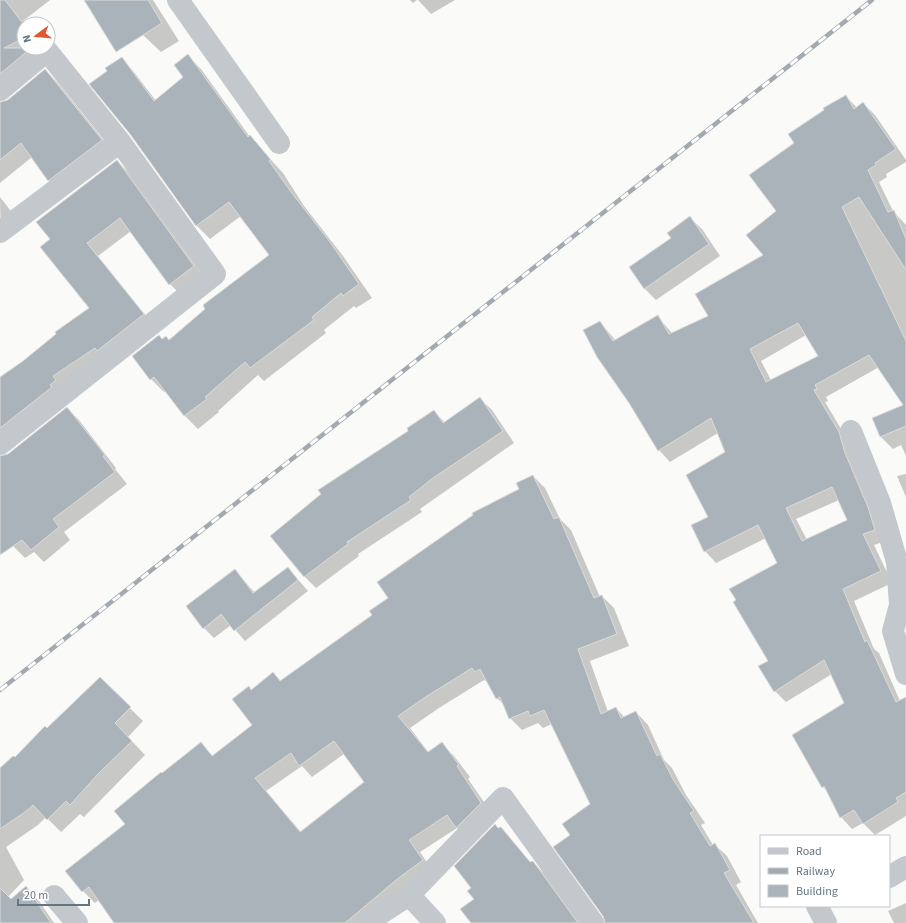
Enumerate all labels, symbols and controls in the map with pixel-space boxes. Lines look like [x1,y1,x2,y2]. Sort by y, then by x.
north arrow [16,16,56,56]
text: N [19,33,35,44]
legend [760,835,890,907]
text: Road [796,843,822,860]
text: Railway [796,863,835,880]
scale bar [18,881,89,907]
text: Building [796,883,838,900]
text: 20 m [24,887,48,904]

